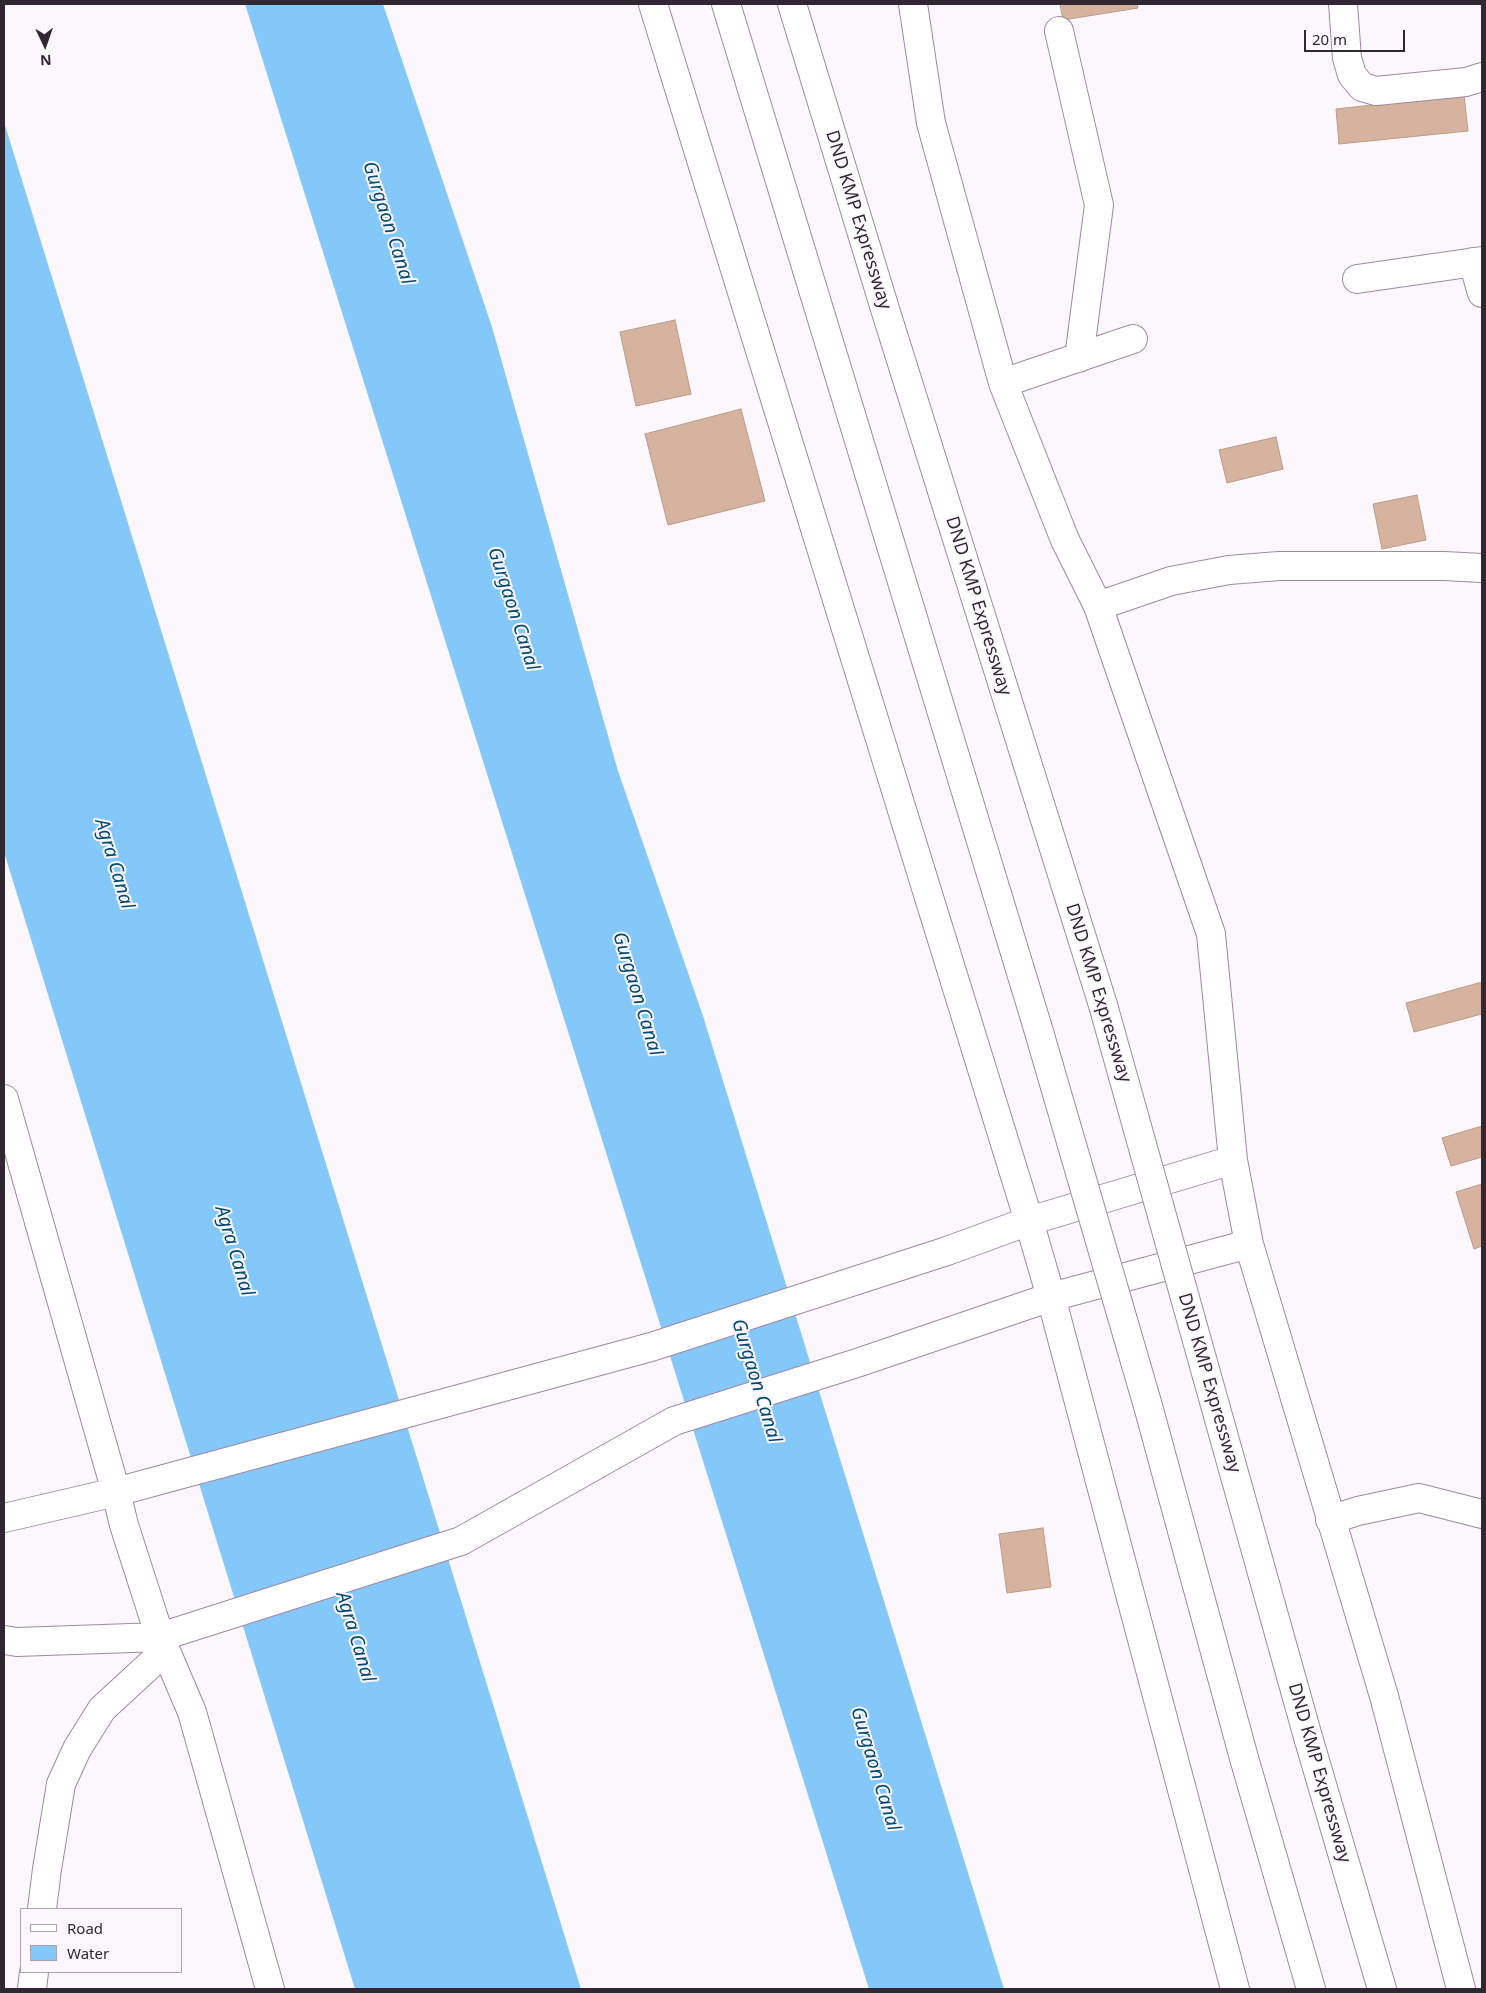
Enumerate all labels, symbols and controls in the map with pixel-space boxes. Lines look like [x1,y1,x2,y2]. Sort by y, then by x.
north arrow [20,20,70,70]
scale bar [1306,20,1407,52]
text: 20 m [1312,29,1347,49]
text: N [40,51,52,70]
street label: DND KMP Expressway [820,128,896,312]
water label: Gurgaon Canal [357,158,419,288]
street label: DND KMP Expressway [940,514,1016,698]
water label: Gurgaon Canal [482,544,544,674]
water label: Agra Canal [89,816,139,912]
street label: DND KMP Expressway [1060,901,1136,1085]
water label: Gurgaon Canal [607,929,667,1059]
water label: Agra Canal [209,1203,259,1299]
street label: DND KMP Expressway [1173,1291,1245,1475]
water label: Gurgaon Canal [726,1316,786,1446]
water label: Agra Canal [330,1589,380,1685]
street label: DND KMP Expressway [1283,1681,1355,1865]
water label: Gurgaon Canal [845,1704,905,1834]
legend [20,1908,182,1973]
text: Road [67,1918,103,1938]
text: Water [67,1943,109,1963]

